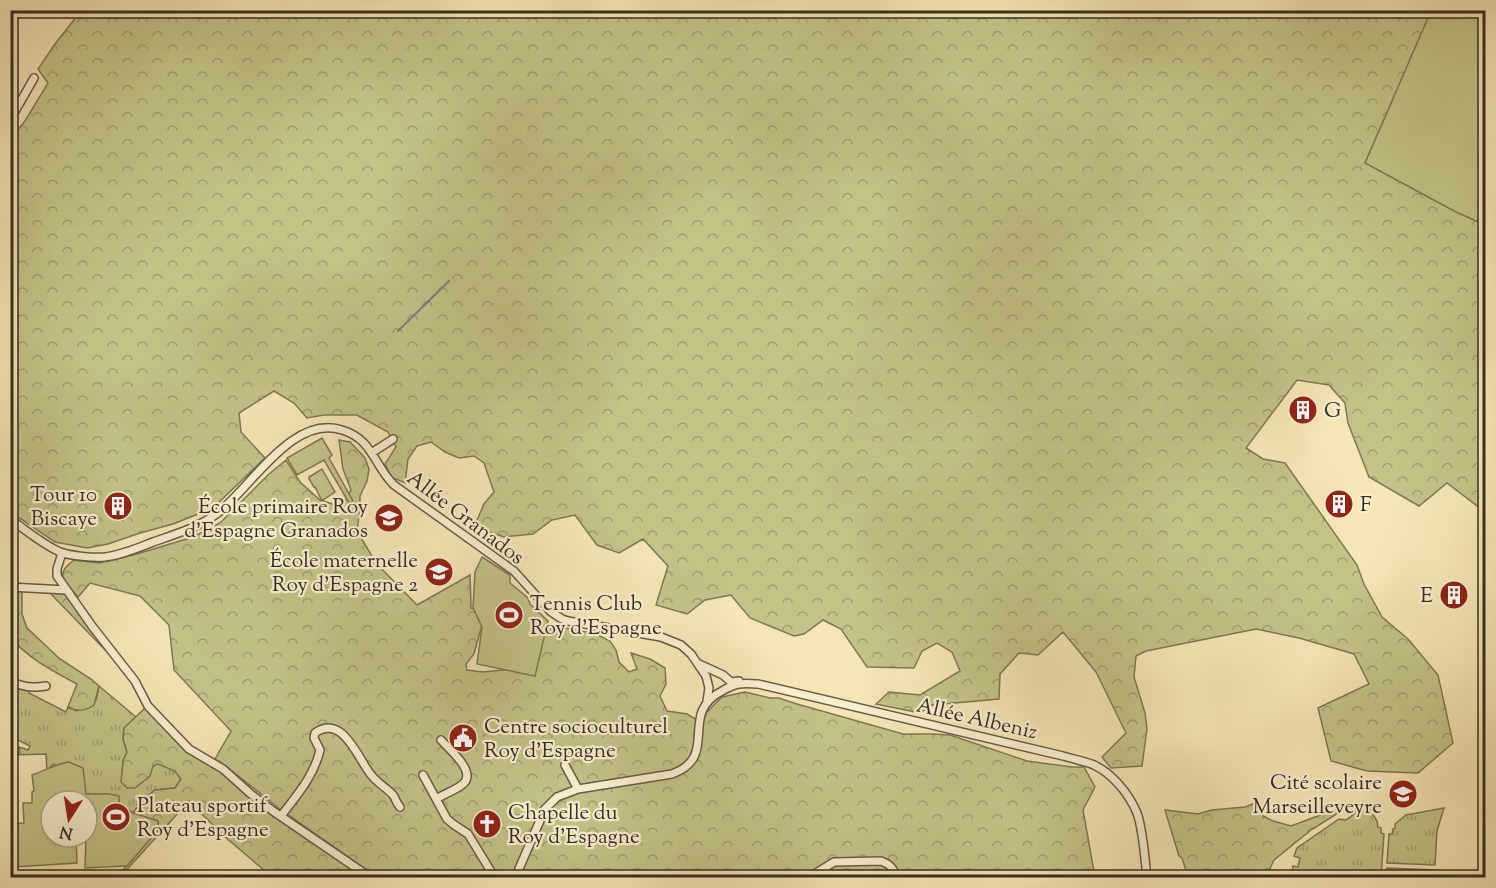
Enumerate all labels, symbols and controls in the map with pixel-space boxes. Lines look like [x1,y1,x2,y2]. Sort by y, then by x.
building icon: G [1287,394,1319,426]
place label: G [1324,397,1341,427]
street label: Allée Granados [400,464,530,573]
place label: Tour 10 Biscaye [30,481,97,535]
building icon: F [1323,488,1355,520]
building icon: Tour 10 Biscaye [102,490,134,522]
place label: F [1360,491,1372,521]
place label: École primaire Roy d'Espagne Granados [184,493,369,547]
school or university icon: École primaire Roy d'Espagne Granados [373,502,405,534]
place label: École maternelle Roy d'Espagne 2 [270,547,418,601]
school or university icon: École maternelle Roy d'Espagne 2 [423,556,455,588]
building icon: E [1438,579,1470,611]
place label: E [1420,582,1433,612]
place label: Tennis Club Roy d'Espagne [530,590,662,644]
sports icon: Tennis Club Roy d'Espagne [493,599,525,631]
street label: Allée Albeniz [913,691,1040,748]
place label: Centre socioculturel Roy d'Espagne [484,713,668,767]
public building icon: Centre socioculturel Roy d'Espagne [447,722,479,754]
place label: Cité scolaire Marseilleveyre [1252,769,1382,823]
school or university icon: Cité scolaire Marseilleveyre [1387,778,1419,810]
north arrow [39,789,99,849]
place label: Plateau sportif Roy d'Espagne [137,792,269,846]
place label: Chapelle du Roy d’Espagne [508,799,640,853]
sports icon: Plateau sportif Roy d'Espagne [100,801,132,833]
church icon: Chapelle du Roy d’Espagne [471,808,503,840]
text: N [58,819,75,844]

